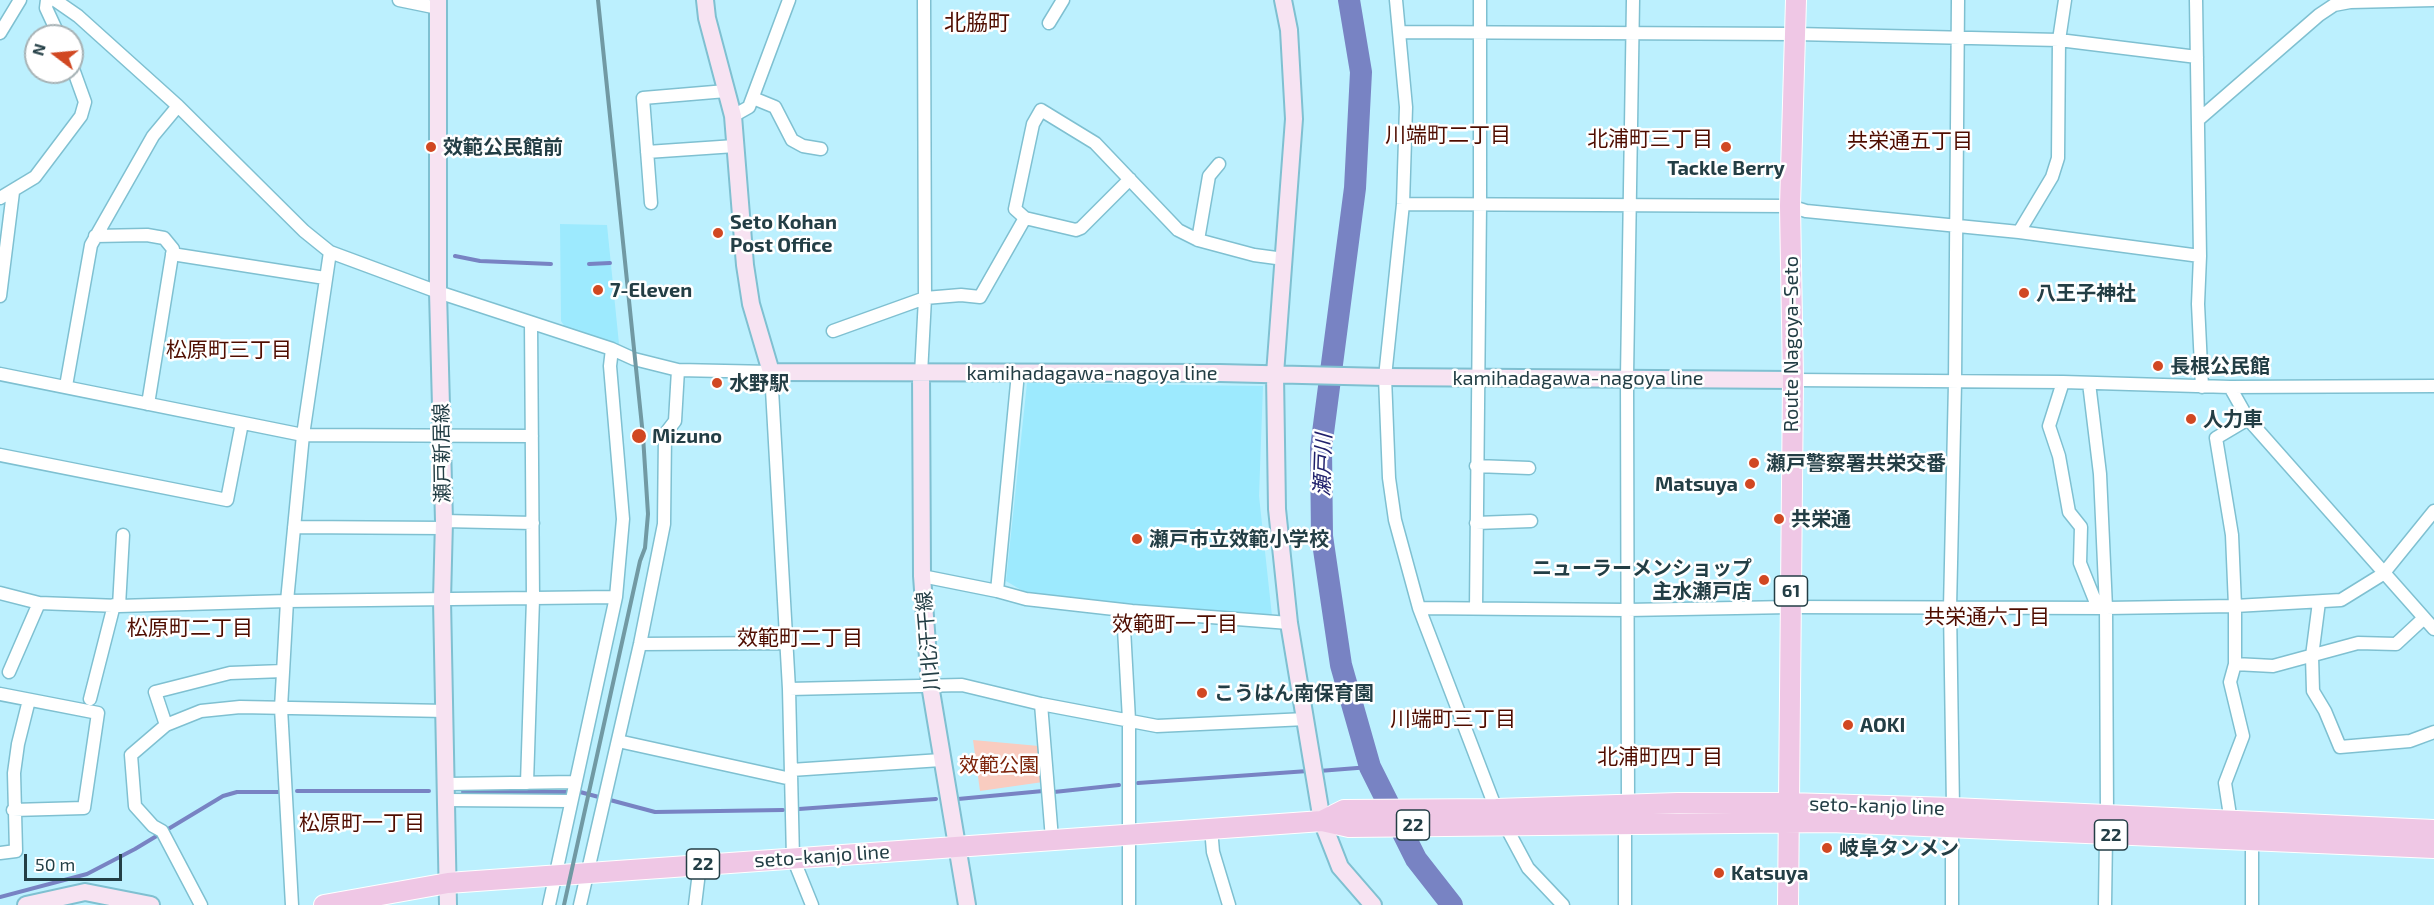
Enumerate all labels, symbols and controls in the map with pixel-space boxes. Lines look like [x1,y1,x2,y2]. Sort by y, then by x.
district label: 北脇町 [944,10,1010,36]
north arrow [24,24,84,84]
text: N [27,41,49,58]
district label: 川端町二丁目 [1385,122,1511,148]
district label: 北浦町三丁目 [1587,126,1713,152]
district label: 共栄通五丁目 [1847,128,1973,154]
place label: 效範公民館前 [443,135,563,159]
marker: 效範公民館前 [424,140,438,154]
marker: Tackle Berry [1719,140,1733,154]
place label: Tackle Berry [1667,156,1785,180]
place label: Seto Kohan Post Office [730,210,837,257]
marker: Seto Kohan Post Office [711,226,725,240]
street label: Route Nagoya-Seto [1779,256,1803,432]
place label: 7-Eleven [610,278,692,302]
place label: 八王子神社 [2036,281,2136,305]
marker: 7-Eleven [591,283,605,297]
marker: 八王子神社 [2017,286,2031,300]
district label: 松原町三丁目 [166,337,292,363]
place label: 長根公民館 [2170,354,2270,378]
marker: 長根公民館 [2151,359,2165,373]
street label: kamihadagawa-nagoya line [966,361,1218,385]
street label: kamihadagawa-nagoya line [1452,366,1704,390]
place label: 水野駅 [729,371,789,395]
marker: 水野駅 [710,376,724,390]
street label: 瀬戸新居線 [429,403,455,503]
place label: 人力車 [2203,407,2263,431]
marker: 人力車 [2184,412,2198,426]
place label: Mizuno [652,424,722,448]
marker: Mizuno [630,427,648,445]
water label: 瀬戸川 [1309,433,1337,497]
place label: 瀬戸警察署共栄交番 [1766,451,1946,475]
marker: 瀬戸警察署共栄交番 [1747,456,1761,470]
place label: Matsuya [1655,472,1738,496]
marker: Matsuya [1743,477,1757,491]
place label: 共栄通 [1791,507,1851,531]
marker: 共栄通 [1772,512,1786,526]
place label: 瀬戸市立效範小学校 [1149,527,1329,551]
marker: 瀬戸市立效範小学校 [1130,532,1144,546]
place label: ニューラーメンショップ 主水瀬戸店 [1532,556,1752,603]
marker: ニューラーメンショップ 主水瀬戸店 [1757,573,1771,587]
road number: 61 [1774,576,1808,606]
street label: 川北汗干線 [912,590,944,692]
district label: 共栄通六丁目 [1924,604,2050,630]
district label: 效範町一丁目 [1112,611,1238,637]
district label: 松原町二丁目 [127,615,253,641]
district label: 效範町二丁目 [737,625,863,651]
place label: こうはん南保育園 [1214,681,1374,705]
marker: こうはん南保育園 [1195,686,1209,700]
district label: 川端町三丁目 [1390,706,1516,732]
place label: AOKI [1860,713,1905,737]
marker: AOKI [1841,718,1855,732]
district label: 北浦町四丁目 [1597,744,1723,770]
park label: 效範公園 [959,753,1039,777]
street label: seto-kanjo line [1809,792,1945,820]
district label: 松原町一丁目 [299,810,425,836]
road number: 22 [1396,810,1430,840]
road number: 22 [2094,820,2128,850]
place label: 岐阜タンメン [1839,836,1959,860]
street label: seto-kanjo line [753,839,891,873]
marker: 岐阜タンメン [1820,841,1834,855]
scale bar [27,842,124,880]
road number: 22 [686,849,720,879]
text: 50 m [35,853,75,875]
place label: Katsuya [1731,861,1808,885]
marker: Katsuya [1712,866,1726,880]

